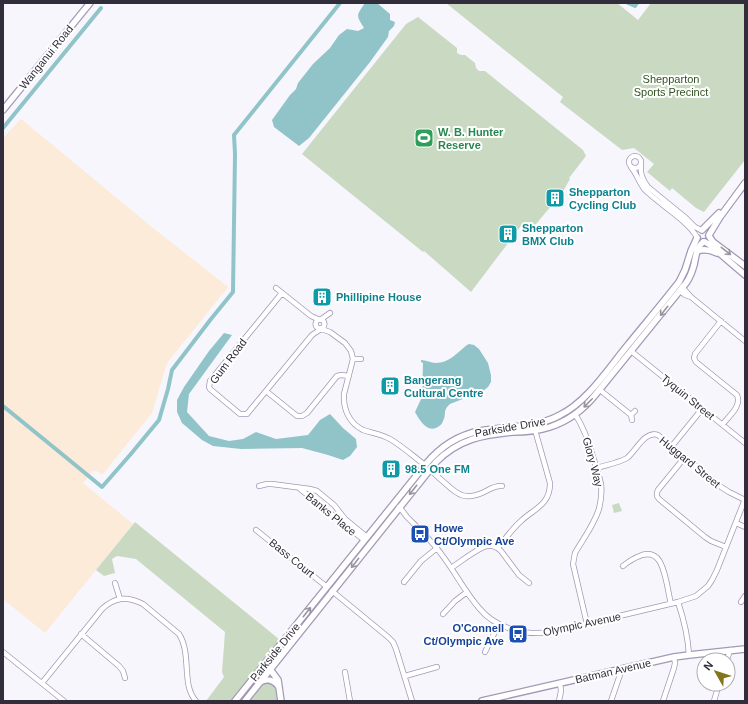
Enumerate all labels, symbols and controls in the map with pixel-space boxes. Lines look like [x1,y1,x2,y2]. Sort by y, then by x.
street label: Wanganui Road [17,23,75,91]
park label: Shepparton Sports Precinct [634,73,708,98]
place label: W. B. Hunter Reserve [438,126,504,151]
sports icon: W. B. Hunter Reserve [413,127,435,149]
place label: Shepparton Cycling Club [569,186,637,211]
building icon: Shepparton Cycling Club [544,187,566,209]
place label: Shepparton BMX Club [522,222,583,247]
building icon: Shepparton BMX Club [497,223,519,245]
one-way arrow [721,247,732,255]
building icon: Phillipine House [311,286,333,308]
place label: Phillipine House [336,291,422,303]
one-way arrow [659,305,668,316]
street label: Gum Road [207,336,249,386]
street label: Tyquin Street [659,372,717,422]
place label: Bangerang Cultural Centre [404,374,483,399]
building icon: Bangerang Cultural Centre [379,375,401,397]
one-way arrow [583,398,593,408]
street label: Parkside Drive [474,415,546,439]
street label: Huggard Street [657,434,723,490]
street label: Glory Way [581,436,606,489]
building icon: 98.5 One FM [380,458,402,480]
place label: 98.5 One FM [405,463,470,475]
one-way arrow [409,484,417,495]
street label: Banks Place [303,490,359,538]
place label: Howe Ct/Olympic Ave [434,522,515,547]
bus stop icon: Howe Ct/Olympic Ave [409,523,431,545]
street label: Bass Court [267,536,317,580]
one-way arrow [350,558,359,568]
one-way arrow [303,606,311,617]
street label: Olympic Avenue [542,610,622,638]
street label: Parkside Drive [248,620,302,684]
place label: O'Connell Ct/Olympic Ave [424,622,504,647]
bus stop icon: O'Connell Ct/Olympic Ave [507,623,529,645]
north arrow [696,652,736,692]
street label: Batman Avenue [574,656,652,686]
text: N [701,659,715,673]

